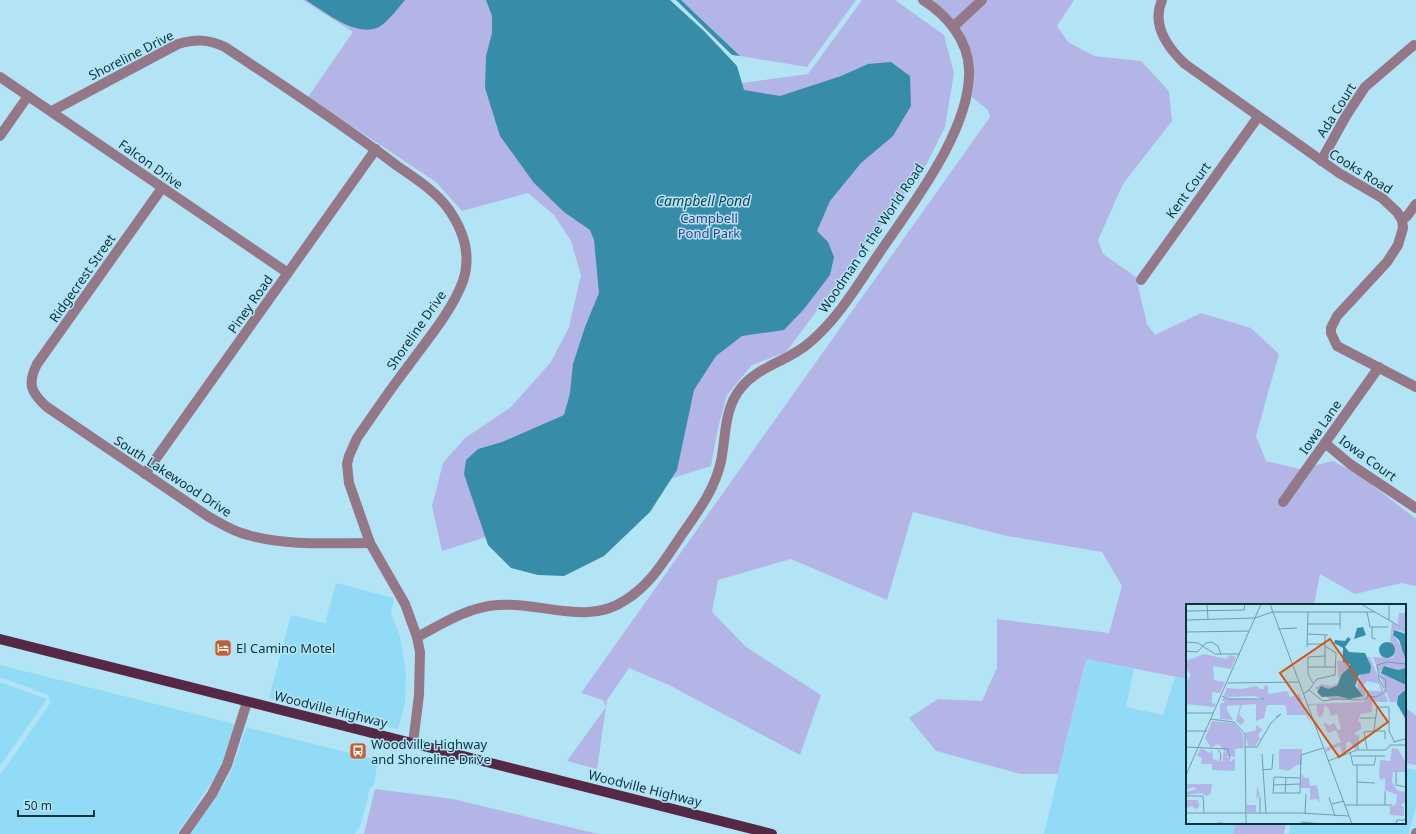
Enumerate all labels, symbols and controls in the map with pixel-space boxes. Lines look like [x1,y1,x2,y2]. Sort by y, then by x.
street label: Shoreline Drive [85,26,177,84]
street label: Ada Court [1312,79,1360,141]
street label: Falcon Drive [115,135,187,193]
street label: Cooks Road [1326,144,1396,198]
street label: Kent Court [1161,158,1215,222]
street label: Woodman of the World Road [814,160,928,316]
water label: Campbell Pond [656,191,751,210]
park label: Campbell Pond Park [678,209,740,242]
street label: Ridgecrest Street [45,230,119,326]
street label: Piney Road [223,271,277,337]
street label: Shoreline Drive [382,287,450,373]
street label: Iowa Lane [1295,396,1345,458]
street label: South Lakewood Drive [111,431,235,521]
street label: Iowa Court [1336,431,1401,485]
inset map [1186,604,1406,824]
hotel icon: El Camino Motel [213,638,233,658]
place label: El Camino Motel [236,639,335,657]
street label: Woodville Highway [273,686,390,732]
place label: Woodville Highway and Shoreline Drive [371,735,491,768]
bus stop icon: Woodville Highway and Shoreline Drive [348,741,368,761]
street label: Woodville Highway [587,765,704,811]
scale bar [18,792,94,818]
text: 50 m [24,797,52,814]

